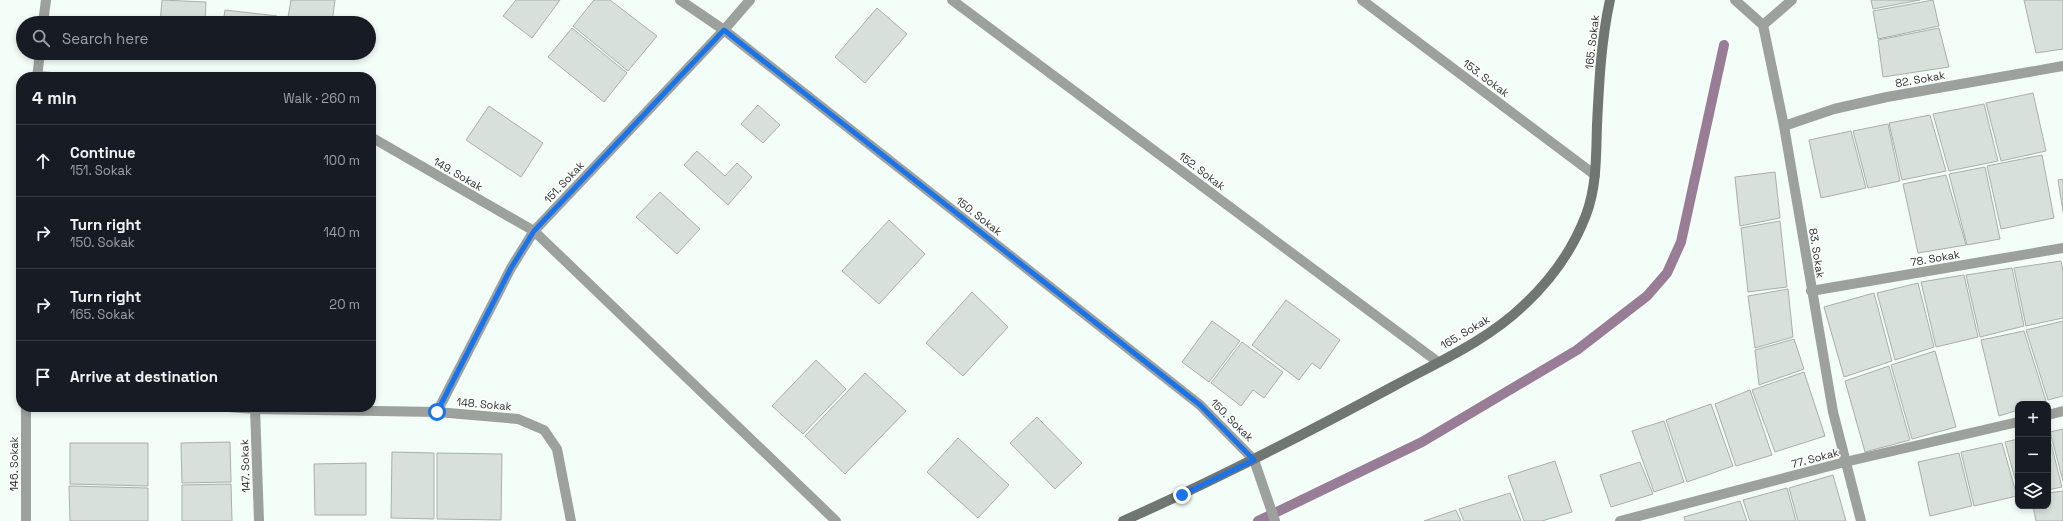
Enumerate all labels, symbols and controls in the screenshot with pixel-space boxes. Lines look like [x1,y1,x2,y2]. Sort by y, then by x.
street label: 165. Sokak [1582,14,1602,70]
search box [16,16,376,60]
icon: search [30,27,52,49]
text: Search here [62,29,148,48]
street label: 153. Sokak [1460,56,1512,100]
street label: 82. Sokak [1894,68,1946,90]
text: 4 min [32,87,77,109]
text: Walk · 260 m [283,90,360,107]
text: Continue [70,143,136,162]
street label: 152. Sokak [1176,149,1228,193]
icon: ahead [32,150,54,172]
text: 100 m [323,152,360,169]
street label: 149. Sokak [431,154,485,194]
street label: 151. Sokak [541,158,587,206]
text: 151. Sokak [70,162,132,179]
street label: 150. Sokak [953,194,1005,238]
text: Turn right [70,215,141,234]
icon: right [32,222,54,244]
text: 140 m [324,224,360,241]
street label: 83. Sokak [1806,227,1828,279]
text: 150. Sokak [70,234,135,251]
street label: 78. Sokak [1909,247,1961,269]
text: Turn right [70,287,141,306]
icon: right [32,294,54,316]
text: 20 m [329,296,360,313]
text: 165. Sokak [70,306,135,323]
street label: 165. Sokak [1438,312,1492,352]
icon: arrive [32,366,54,388]
text: Arrive at destination [70,367,218,386]
street label: 148. Sokak [456,395,512,413]
street label: 150. Sokak [1208,396,1256,444]
map controls [2015,401,2051,509]
button: + [2015,401,2051,437]
route start [428,403,446,421]
street label: 146. Sokak [7,436,21,492]
button: − [2015,437,2051,473]
street label: 147. Sokak [237,439,253,493]
street label: 77. Sokak [1790,445,1840,471]
button: layers [2015,473,2051,509]
route end [1173,486,1191,504]

